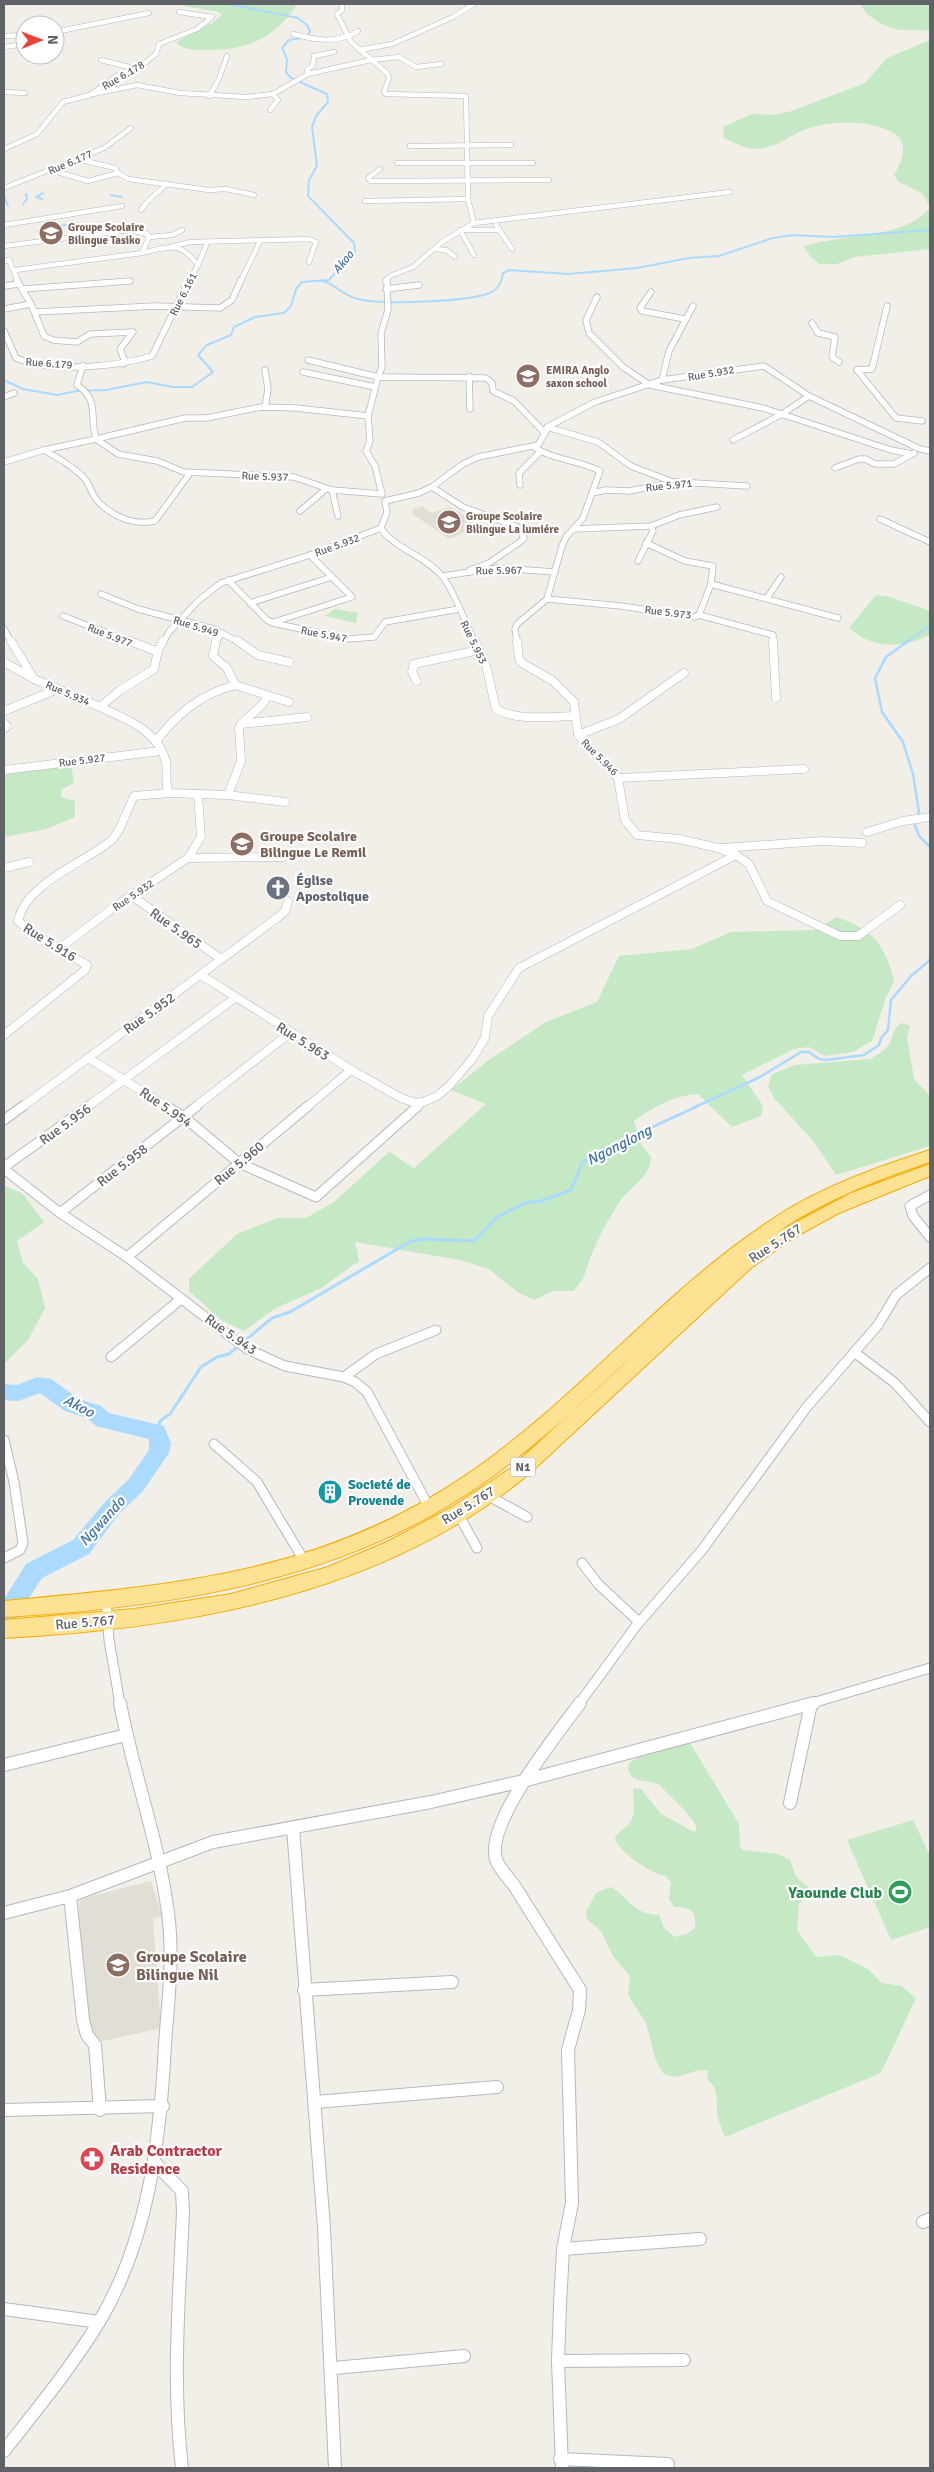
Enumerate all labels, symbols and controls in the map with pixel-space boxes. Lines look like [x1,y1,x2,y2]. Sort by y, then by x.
north arrow [15,15,65,65]
text: N [44,35,61,45]
street label: Rue 6.178 [100,58,147,93]
street label: Rue 6.177 [46,147,94,178]
school or university icon: Groupe Scolaire Bilingue Tasiko [38,220,64,246]
place label: Groupe Scolaire Bilingue Tasiko [68,221,145,247]
water label: Akoo [330,247,358,277]
street label: Rue 6.161 [167,270,200,318]
street label: Rue 6.179 [25,355,73,372]
school or university icon: EMIRA Anglo saxon school [515,363,541,389]
street label: Rue 5.932 [687,363,735,384]
place label: EMIRA Anglo saxon school [546,364,609,390]
street label: Rue 5.937 [241,469,289,484]
street label: Rue 5.971 [645,477,693,494]
school or university icon: Groupe Scolaire Bilingue La lumiére [436,509,462,535]
place label: Groupe Scolaire Bilingue La lumiére [466,510,559,536]
street label: Rue 5.932 [313,531,362,560]
street label: Rue 5.967 [475,564,523,577]
street label: Rue 5.973 [644,603,692,622]
street label: Rue 5.949 [172,613,220,640]
street label: Rue 5.953 [457,618,490,666]
street label: Rue 5.977 [86,621,134,650]
street label: Rue 5.947 [300,624,348,645]
street label: Rue 5.934 [44,678,92,709]
street label: Rue 5.946 [578,736,621,779]
street label: Rue 5.927 [58,751,106,770]
place label: Groupe Scolaire Bilingue Le Remil [260,828,367,861]
school or university icon: Groupe Scolaire Bilingue Le Remil [229,831,255,857]
place label: Église Apostolique [296,872,369,905]
church icon: Église Apostolique [265,875,291,901]
street label: Rue 5.932 [110,877,156,914]
street label: Rue 5.965 [146,904,205,953]
street label: Rue 5.916 [20,919,80,965]
street label: Rue 5.952 [120,989,178,1038]
street label: Rue 5.963 [273,1018,333,1064]
street label: Rue 5.954 [136,1084,196,1131]
street label: Rue 5.956 [36,1100,94,1149]
water label: Ngonglong [584,1121,655,1169]
street label: Rue 5.960 [211,1138,268,1189]
street label: Rue 5.958 [94,1140,151,1190]
street label: Rue 5.767 [746,1220,805,1267]
street label: Rue 5.943 [201,1310,260,1359]
water label: Akoo [61,1391,98,1422]
road number: N1 [510,1458,536,1476]
place label: Societé de Provende [348,1476,411,1509]
building icon: Societé de Provende [317,1479,343,1505]
street label: Rue 5.767 [438,1482,498,1528]
water label: Ngwando [75,1492,130,1549]
street label: Rue 5.767 [55,1611,116,1634]
sports icon: Yaounde Club [887,1879,913,1905]
place label: Yaounde Club [787,1883,882,1903]
place label: Groupe Scolaire Bilingue Nil [136,1947,247,1985]
school or university icon: Groupe Scolaire Bilingue Nil [105,1952,131,1978]
place label: Arab Contractor Residence [110,2141,223,2179]
pharmacy icon: Arab Contractor Residence [79,2146,105,2172]

